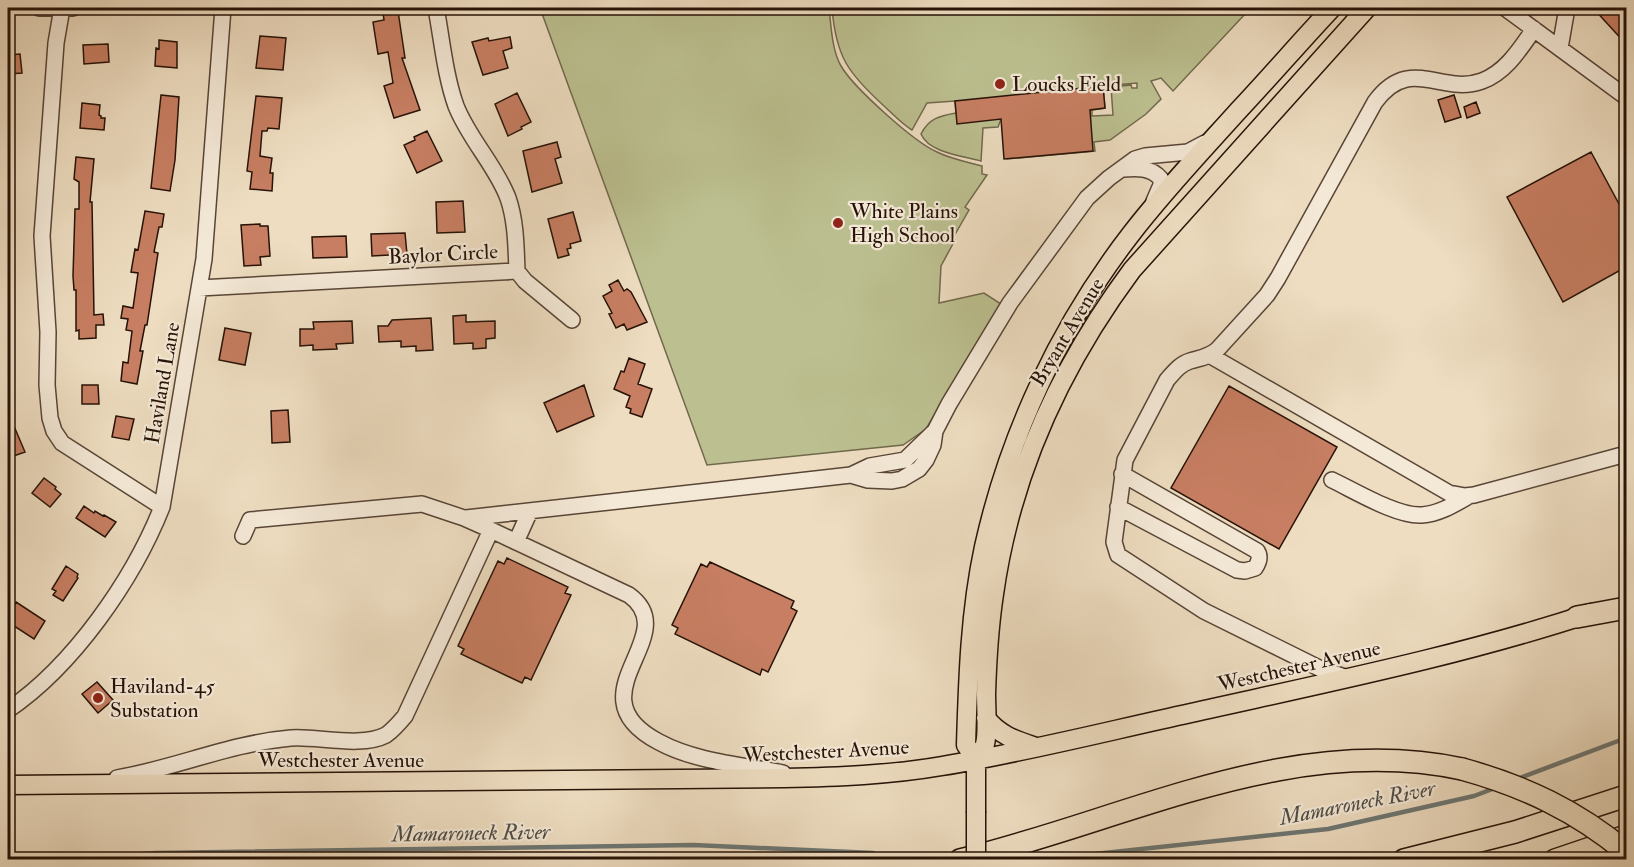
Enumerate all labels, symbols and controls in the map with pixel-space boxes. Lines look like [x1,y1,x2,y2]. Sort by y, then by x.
place label: Loucks Field [1012,71,1122,98]
marker: Loucks Field [993,77,1007,91]
place label: White Plains High School [849,198,958,249]
marker: White Plains High School [831,216,845,230]
street label: Baylor Circle [387,238,499,271]
street label: Bryant Avenue [1024,273,1111,392]
street label: Haviland Lane [139,320,187,446]
street label: Westchester Avenue [1214,635,1383,699]
place label: Haviland-45 Substation [110,673,215,724]
marker: Haviland-45 Substation [91,691,105,705]
street label: Westchester Avenue [741,734,910,769]
street label: Westchester Avenue [257,747,424,774]
water label: Mamaroneck River [1275,774,1439,832]
water label: Mamaroneck River [390,818,552,848]

